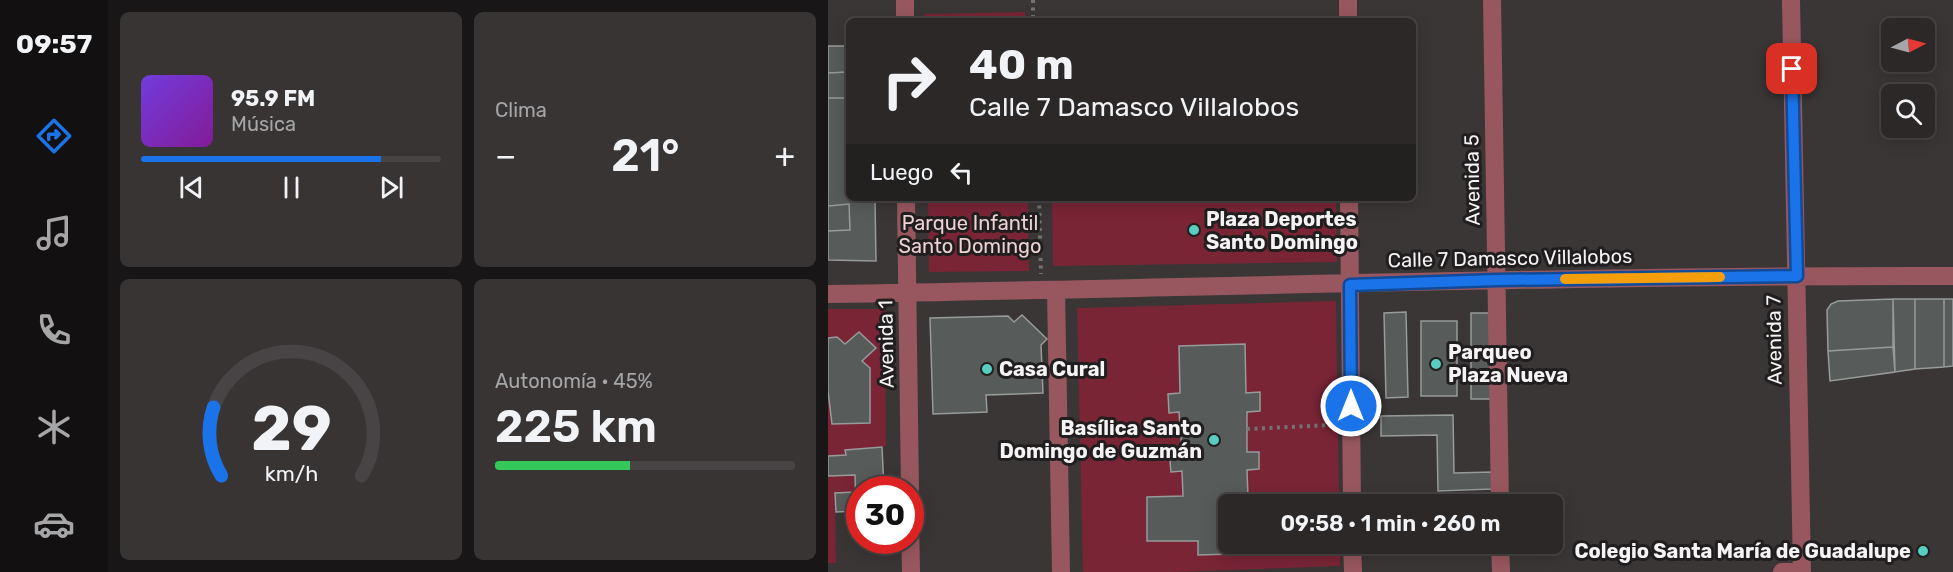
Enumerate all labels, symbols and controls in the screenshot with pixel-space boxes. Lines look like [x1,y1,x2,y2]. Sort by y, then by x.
north arrow [1881,18,1935,72]
map controls [1881,18,1935,138]
text: 09:57 [16,28,92,60]
text: 40 m [969,40,1074,90]
icon: right [870,42,948,120]
pin [1766,43,1817,94]
icon: arrive [1775,52,1808,85]
button: search [1881,84,1935,138]
text: 95.9 FM [231,85,315,112]
text: Calle 7 Damasco Villalobos [969,91,1299,123]
text: Clima [495,98,547,122]
text: Música [231,112,296,136]
icon: directions [33,115,75,157]
text: 21° [611,129,680,182]
street label: Avenida 5 [1459,134,1485,226]
text: − [495,136,516,175]
text: + [774,136,795,175]
icon: left [945,156,978,189]
text: Luego [870,159,933,186]
icon: previous [175,171,208,204]
icon: pause [275,171,308,204]
icon: next [375,171,408,204]
place label: Plaza Deportes Santo Domingo [1206,207,1358,254]
park label: Parque Infantil Santo Domingo [898,211,1042,258]
icon: music [33,212,75,254]
marker: Plaza Deportes Santo Domingo [1187,223,1201,237]
street label: Calle 7 Damasco Villalobos [1387,244,1633,272]
street label: Avenida 7 [1761,295,1787,385]
street label: Avenida 1 [873,300,899,388]
icon: phone [33,309,75,351]
place label: Parqueo Plaza Nueva [1448,340,1568,387]
place label: Casa Cural [999,357,1105,381]
marker: Parqueo Plaza Nueva [1429,357,1443,371]
marker: Casa Cural [980,362,994,376]
text: Autonomía · 45% [495,369,653,393]
position arrow [1319,374,1383,438]
text: 29 [251,392,331,466]
text: 225 km [495,400,657,453]
icon: climate [33,406,75,448]
place label: Basílica Santo Domingo de Guzmán [999,416,1202,463]
marker: Basílica Santo Domingo de Guzmán [1207,433,1221,447]
text: km/h [264,462,318,487]
speed limit sign: 30 [846,476,924,554]
icon: car [33,503,75,545]
text: 09:58 · 1 min · 260 m [1280,510,1501,537]
place label: Colegio Santa María de Guadalupe [1575,539,1911,563]
marker: Colegio Santa María de Guadalupe [1916,544,1930,558]

